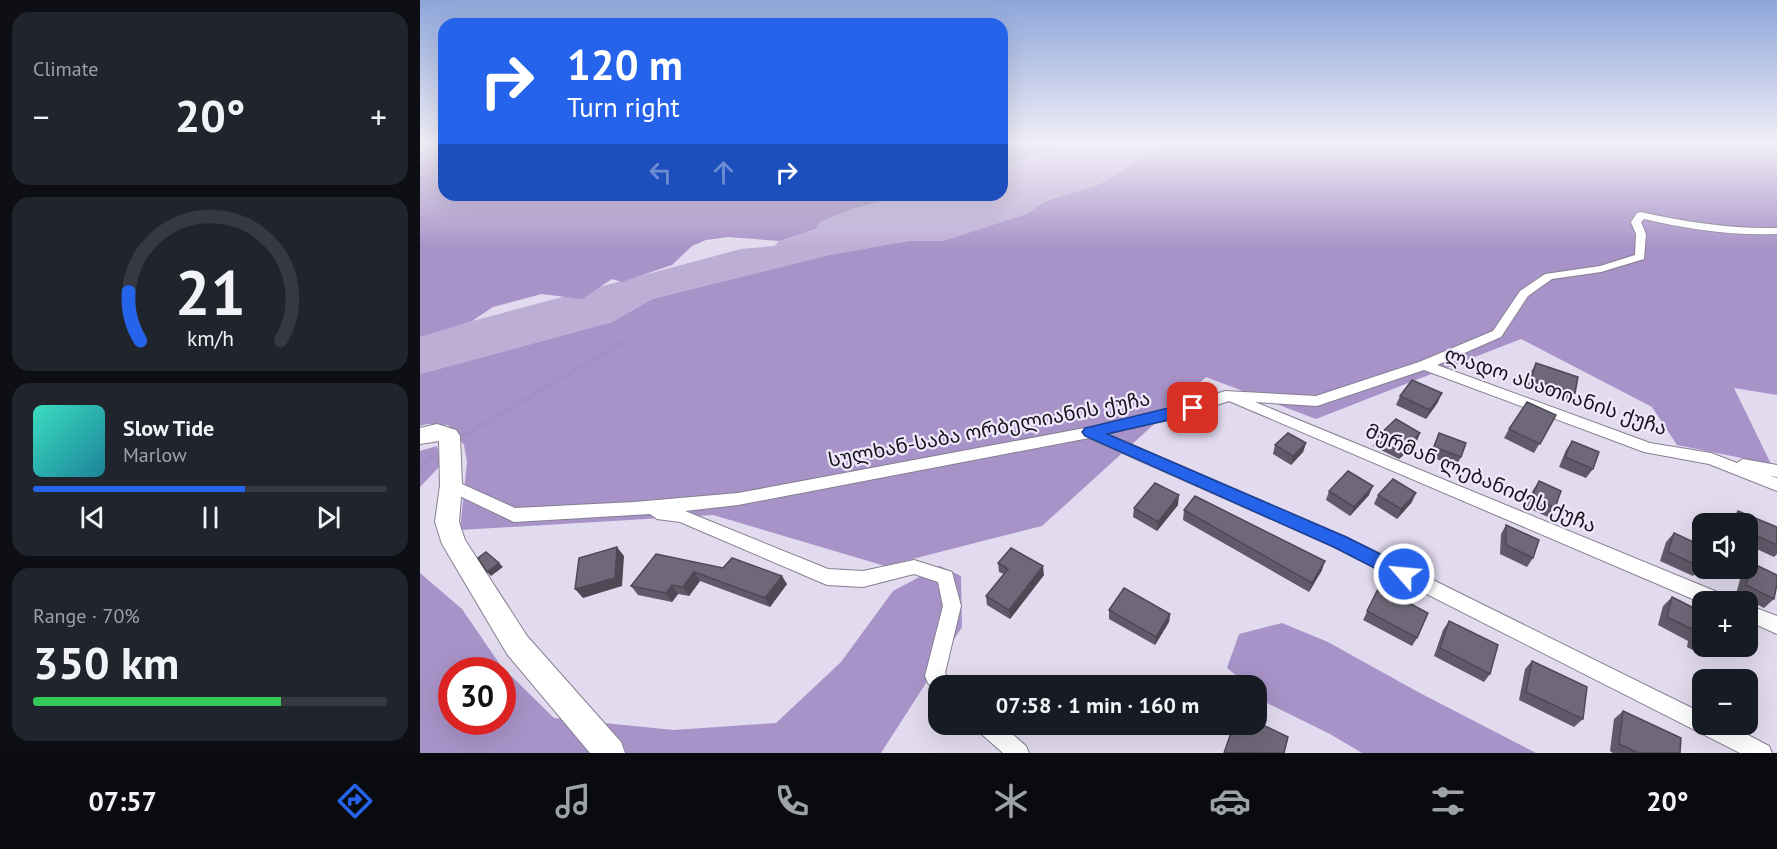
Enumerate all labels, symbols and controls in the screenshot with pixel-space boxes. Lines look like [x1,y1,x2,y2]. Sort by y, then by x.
text: 120 m [567,37,683,92]
icon: right [468,42,546,120]
text: Climate [33,56,99,82]
text: 20° [175,86,245,144]
text: Turn right [567,90,680,124]
text: − [33,95,50,138]
text: + [370,95,387,138]
icon: left [644,156,677,189]
icon: ahead [707,156,740,189]
icon: right [770,156,803,189]
text: 21 [175,251,245,332]
text: km/h [186,324,233,352]
street label: ლადო ასათიანის ქუჩა [1441,341,1671,441]
pin [1167,382,1218,433]
street label: სულხან-საბა ორბელიანის ქუჩა [826,385,1152,473]
icon: arrive [1176,391,1209,424]
text: Slow Tide [123,414,214,442]
street label: მურმან ლებანიძეს ქუჩა [1362,418,1600,538]
text: Marlow [123,442,187,468]
icon: previous [76,501,109,534]
icon: pause [194,501,227,534]
icon: next [312,501,345,534]
map controls [1692,513,1758,735]
button: sound [1692,513,1758,579]
position arrow [1372,542,1436,606]
button: + [1692,591,1758,657]
text: Range · 70% [33,603,140,629]
text: 350 km [33,633,179,691]
speed limit sign: 30 [438,657,516,735]
button: − [1692,669,1758,735]
text: 07:58 · 1 min · 160 m [996,691,1199,719]
icon: directions [334,780,376,822]
icon: music [552,780,594,822]
icon: phone [771,780,813,822]
icon: climate [990,780,1032,822]
icon: car [1209,780,1251,822]
icon: filters [1427,780,1469,822]
text: 07:57 [88,784,157,818]
text: 20° [1646,784,1689,818]

